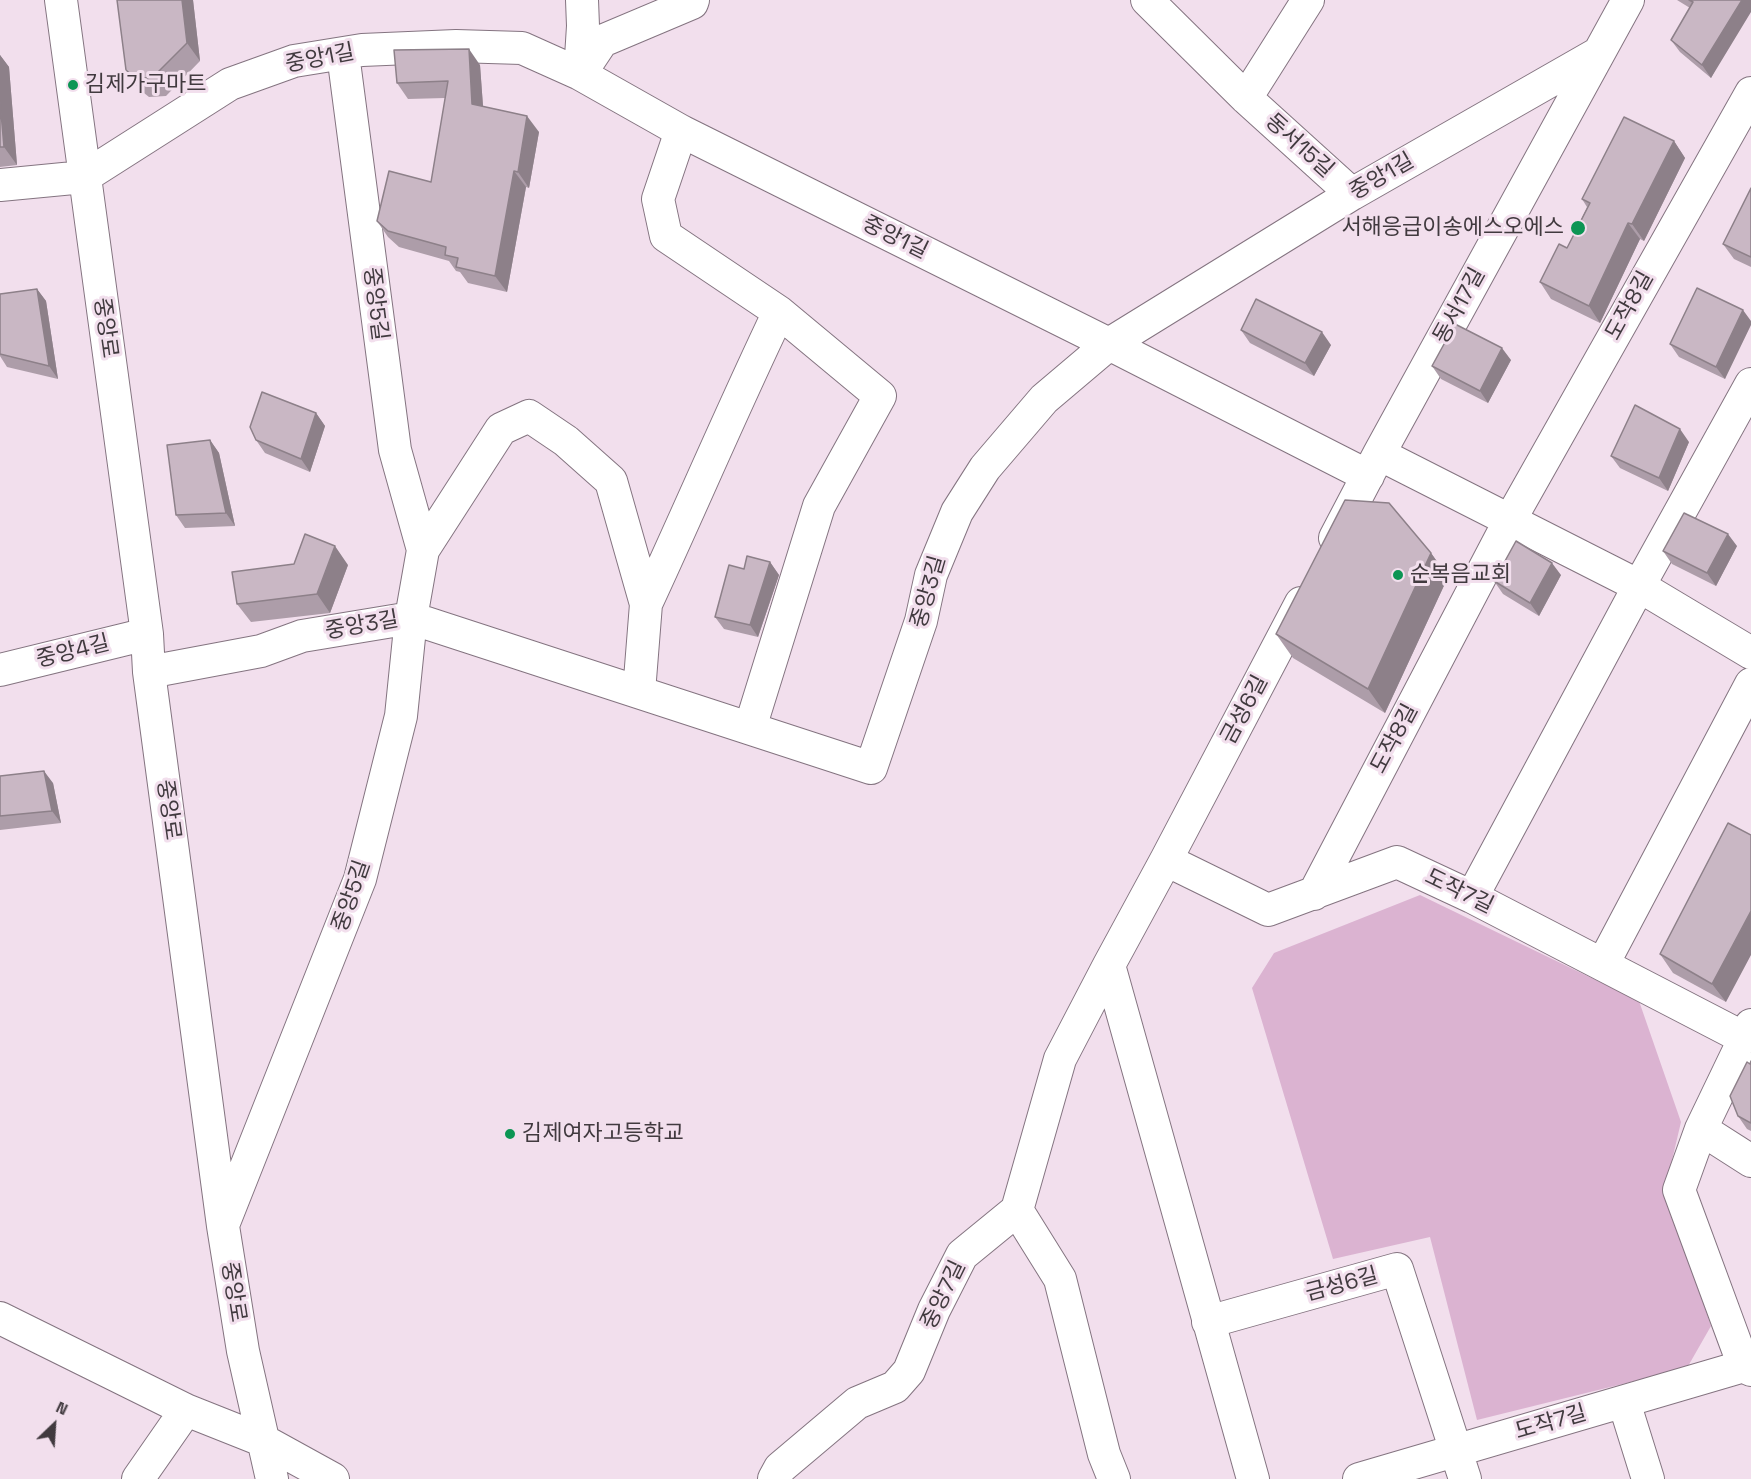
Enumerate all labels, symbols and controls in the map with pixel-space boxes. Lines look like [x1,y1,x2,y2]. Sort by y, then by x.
street label: 중앙1길 [283,39,357,79]
place label: 김제가구마트 [85,72,206,98]
marker: 김제가구마트 [66,78,80,92]
street label: 동서15길 [1259,108,1339,184]
street label: 중앙1길 [1345,148,1419,206]
street label: 중앙1길 [858,211,932,265]
place label: 서해응급이송에스오에스 [1341,215,1564,241]
marker: 서해응급이송에스오에스 [1569,219,1587,237]
street label: 동서17길 [1428,264,1492,348]
street label: 중앙5길 [357,266,393,342]
street label: 도작8길 [1600,267,1660,345]
street label: 중앙로 [88,296,122,360]
street label: 중앙3길 [906,553,952,631]
place label: 순복음교회 [1410,562,1511,588]
marker: 순복음교회 [1391,568,1405,582]
street label: 중앙3길 [323,607,401,645]
street label: 중앙4길 [34,630,112,674]
street label: 금성6길 [1216,671,1274,749]
street label: 도작8길 [1366,700,1424,778]
street label: 중앙로 [151,778,185,842]
street label: 중앙5길 [327,857,377,935]
street label: 도작7길 [1420,864,1498,920]
place label: 김제여자고등학교 [522,1121,684,1147]
marker: 김제여자고등학교 [503,1127,517,1141]
street label: 중앙7길 [916,1256,972,1334]
street label: 중앙로 [215,1260,251,1324]
street label: 금성6길 [1303,1263,1381,1307]
north arrow [24,1395,84,1455]
text: N [53,1396,71,1420]
street label: 도작7길 [1512,1400,1590,1446]

